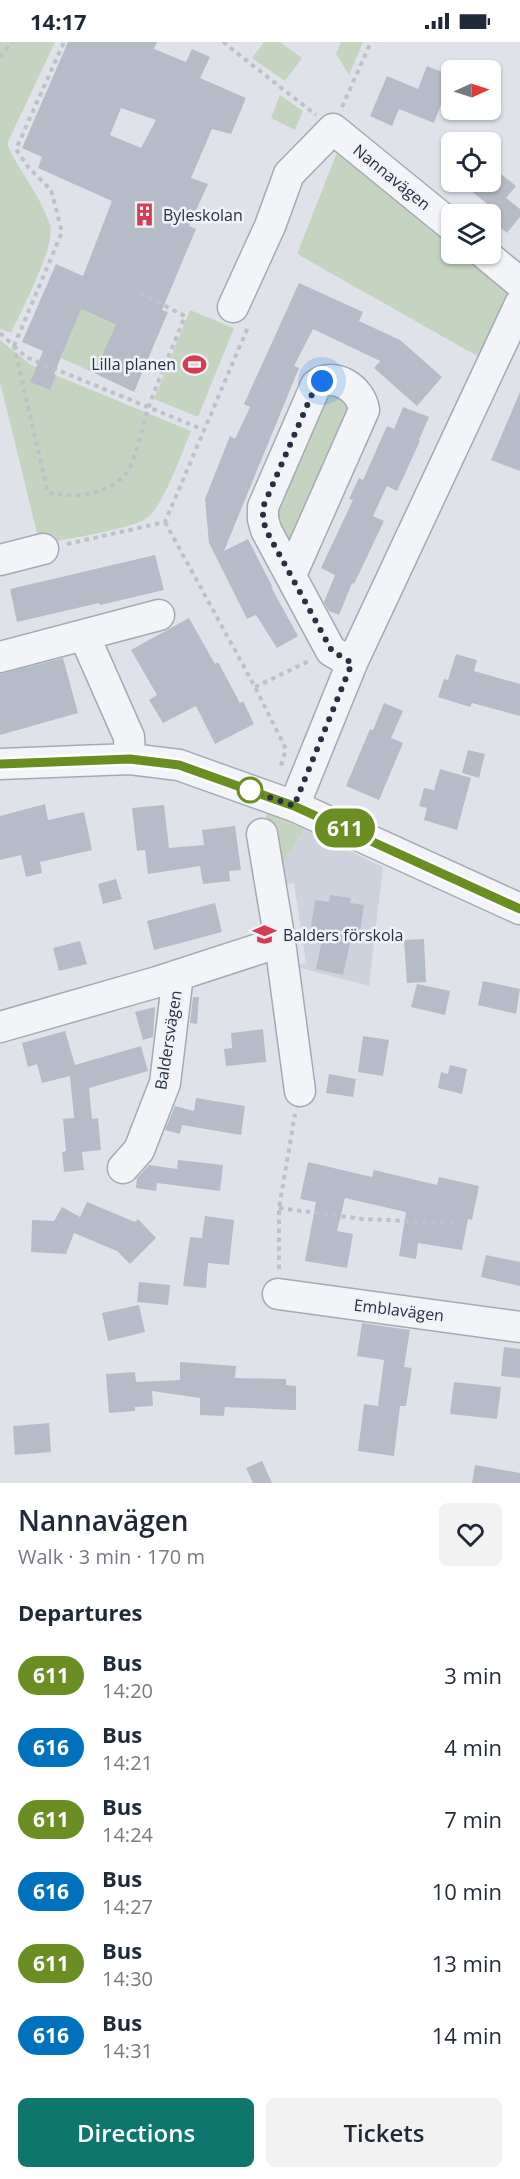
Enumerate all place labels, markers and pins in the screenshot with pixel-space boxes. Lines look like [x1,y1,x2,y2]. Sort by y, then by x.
building icon: Byleskolan [132,202,158,228]
place label: Byleskolan [163,204,243,226]
sports icon: Lilla planen [181,351,207,377]
place label: Lilla planen [91,353,176,375]
unlabelled marker [237,777,263,803]
school or university icon: Balders förskola [252,922,278,948]
place label: Balders förskola [283,924,404,946]

